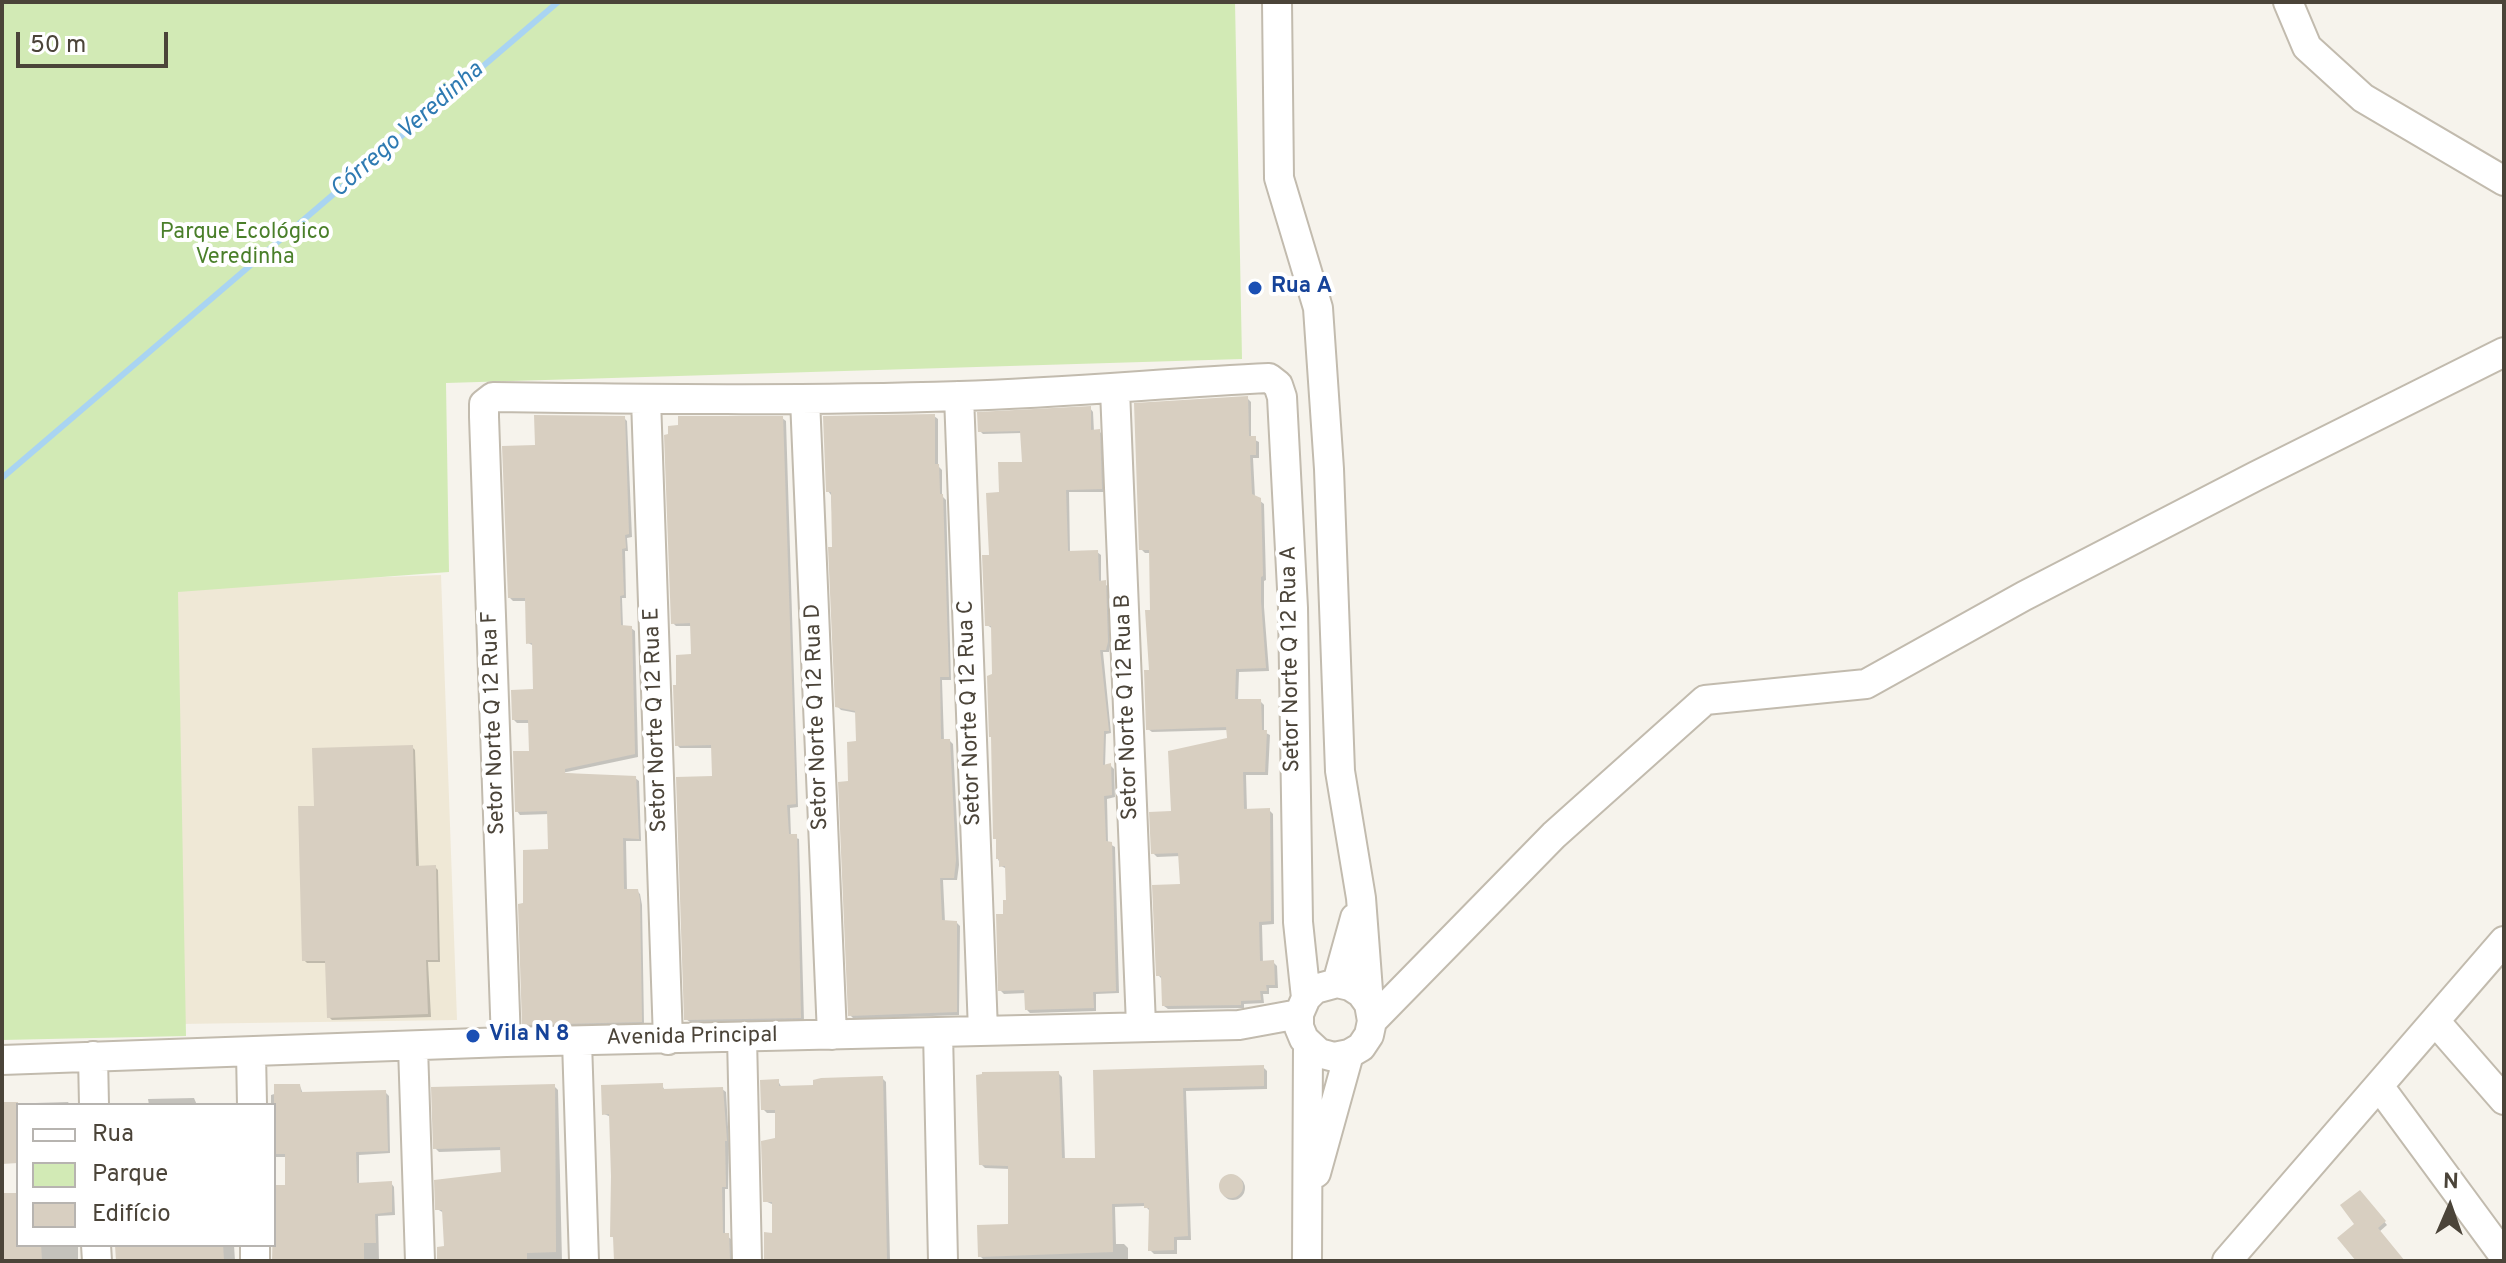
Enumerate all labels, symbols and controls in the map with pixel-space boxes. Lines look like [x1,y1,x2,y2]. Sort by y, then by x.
scale bar [20,16,172,66]
text: 50 m [30,31,86,61]
water label: Córrego Veredinha [326,57,490,205]
park label: Parque Ecológico Veredinha [160,221,330,272]
place label: Rua A [1271,275,1332,301]
marker: Rua A [1246,279,1264,297]
street label: Setor Norte Q 12 Rua A [1277,545,1307,773]
street label: Setor Norte Q 12 Rua B [1111,593,1145,821]
street label: Setor Norte Q 12 Rua C [954,600,988,826]
street label: Setor Norte Q 12 Rua D [801,603,835,831]
street label: Setor Norte Q 12 Rua E [640,607,674,833]
street label: Setor Norte Q 12 Rua F [478,611,512,835]
place label: Vila N 8 [489,1023,570,1049]
street label: Avenida Principal [606,1023,778,1053]
marker: Vila N 8 [464,1027,482,1045]
legend [16,1103,276,1247]
text: Rua [92,1120,134,1150]
text: Parque [92,1160,168,1190]
north arrow [2410,1167,2490,1247]
text: N [2442,1169,2459,1196]
text: Edifício [92,1200,171,1230]

